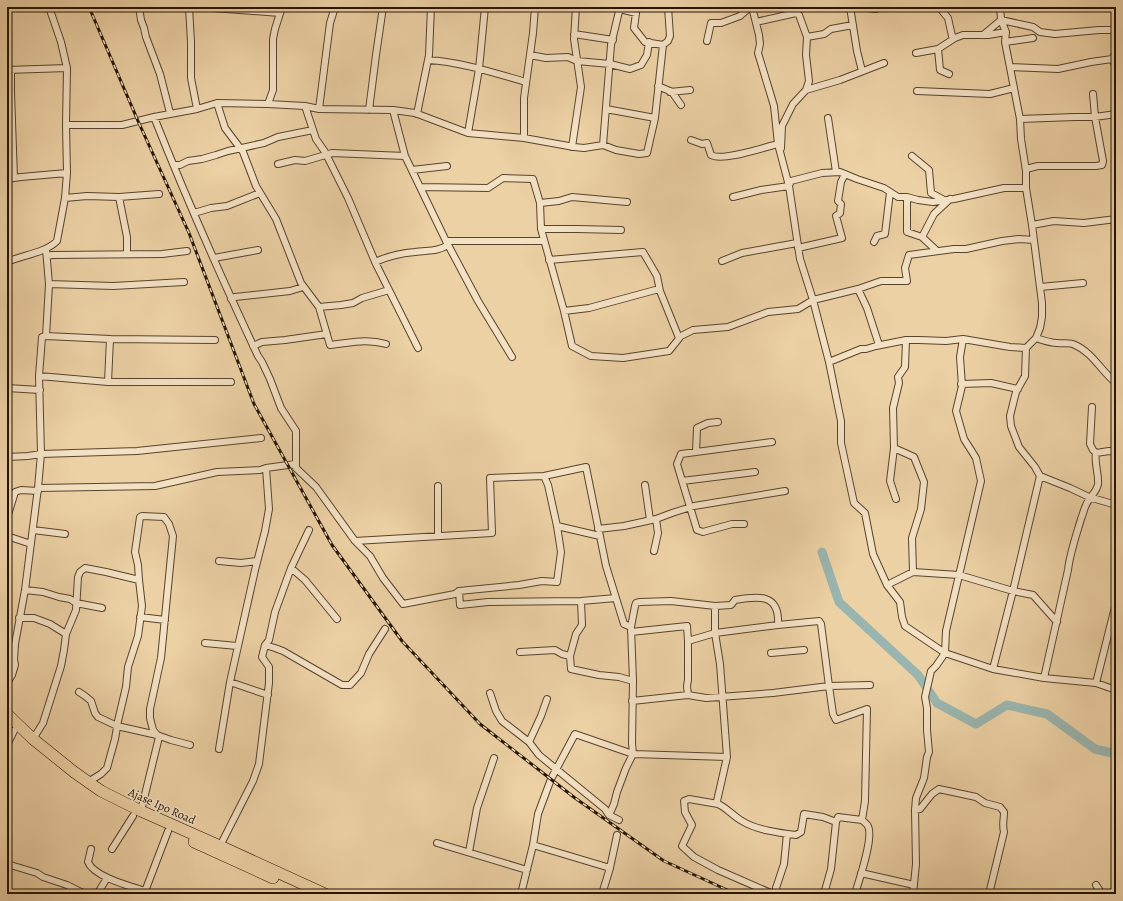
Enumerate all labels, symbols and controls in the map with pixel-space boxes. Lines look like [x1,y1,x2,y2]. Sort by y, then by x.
street label: Ajase Ipo Road [125,784,199,828]

